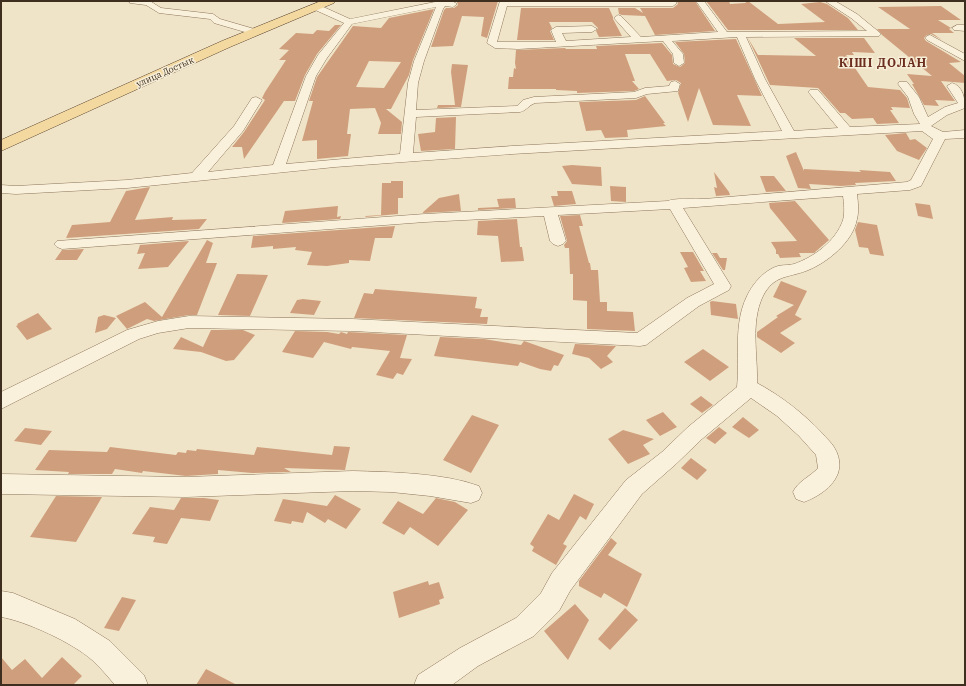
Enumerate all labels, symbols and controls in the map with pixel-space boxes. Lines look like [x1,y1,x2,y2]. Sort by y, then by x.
street label: улица Достык [134,54,196,89]
district label: КІШІ ДОЛАН [839,55,927,70]

